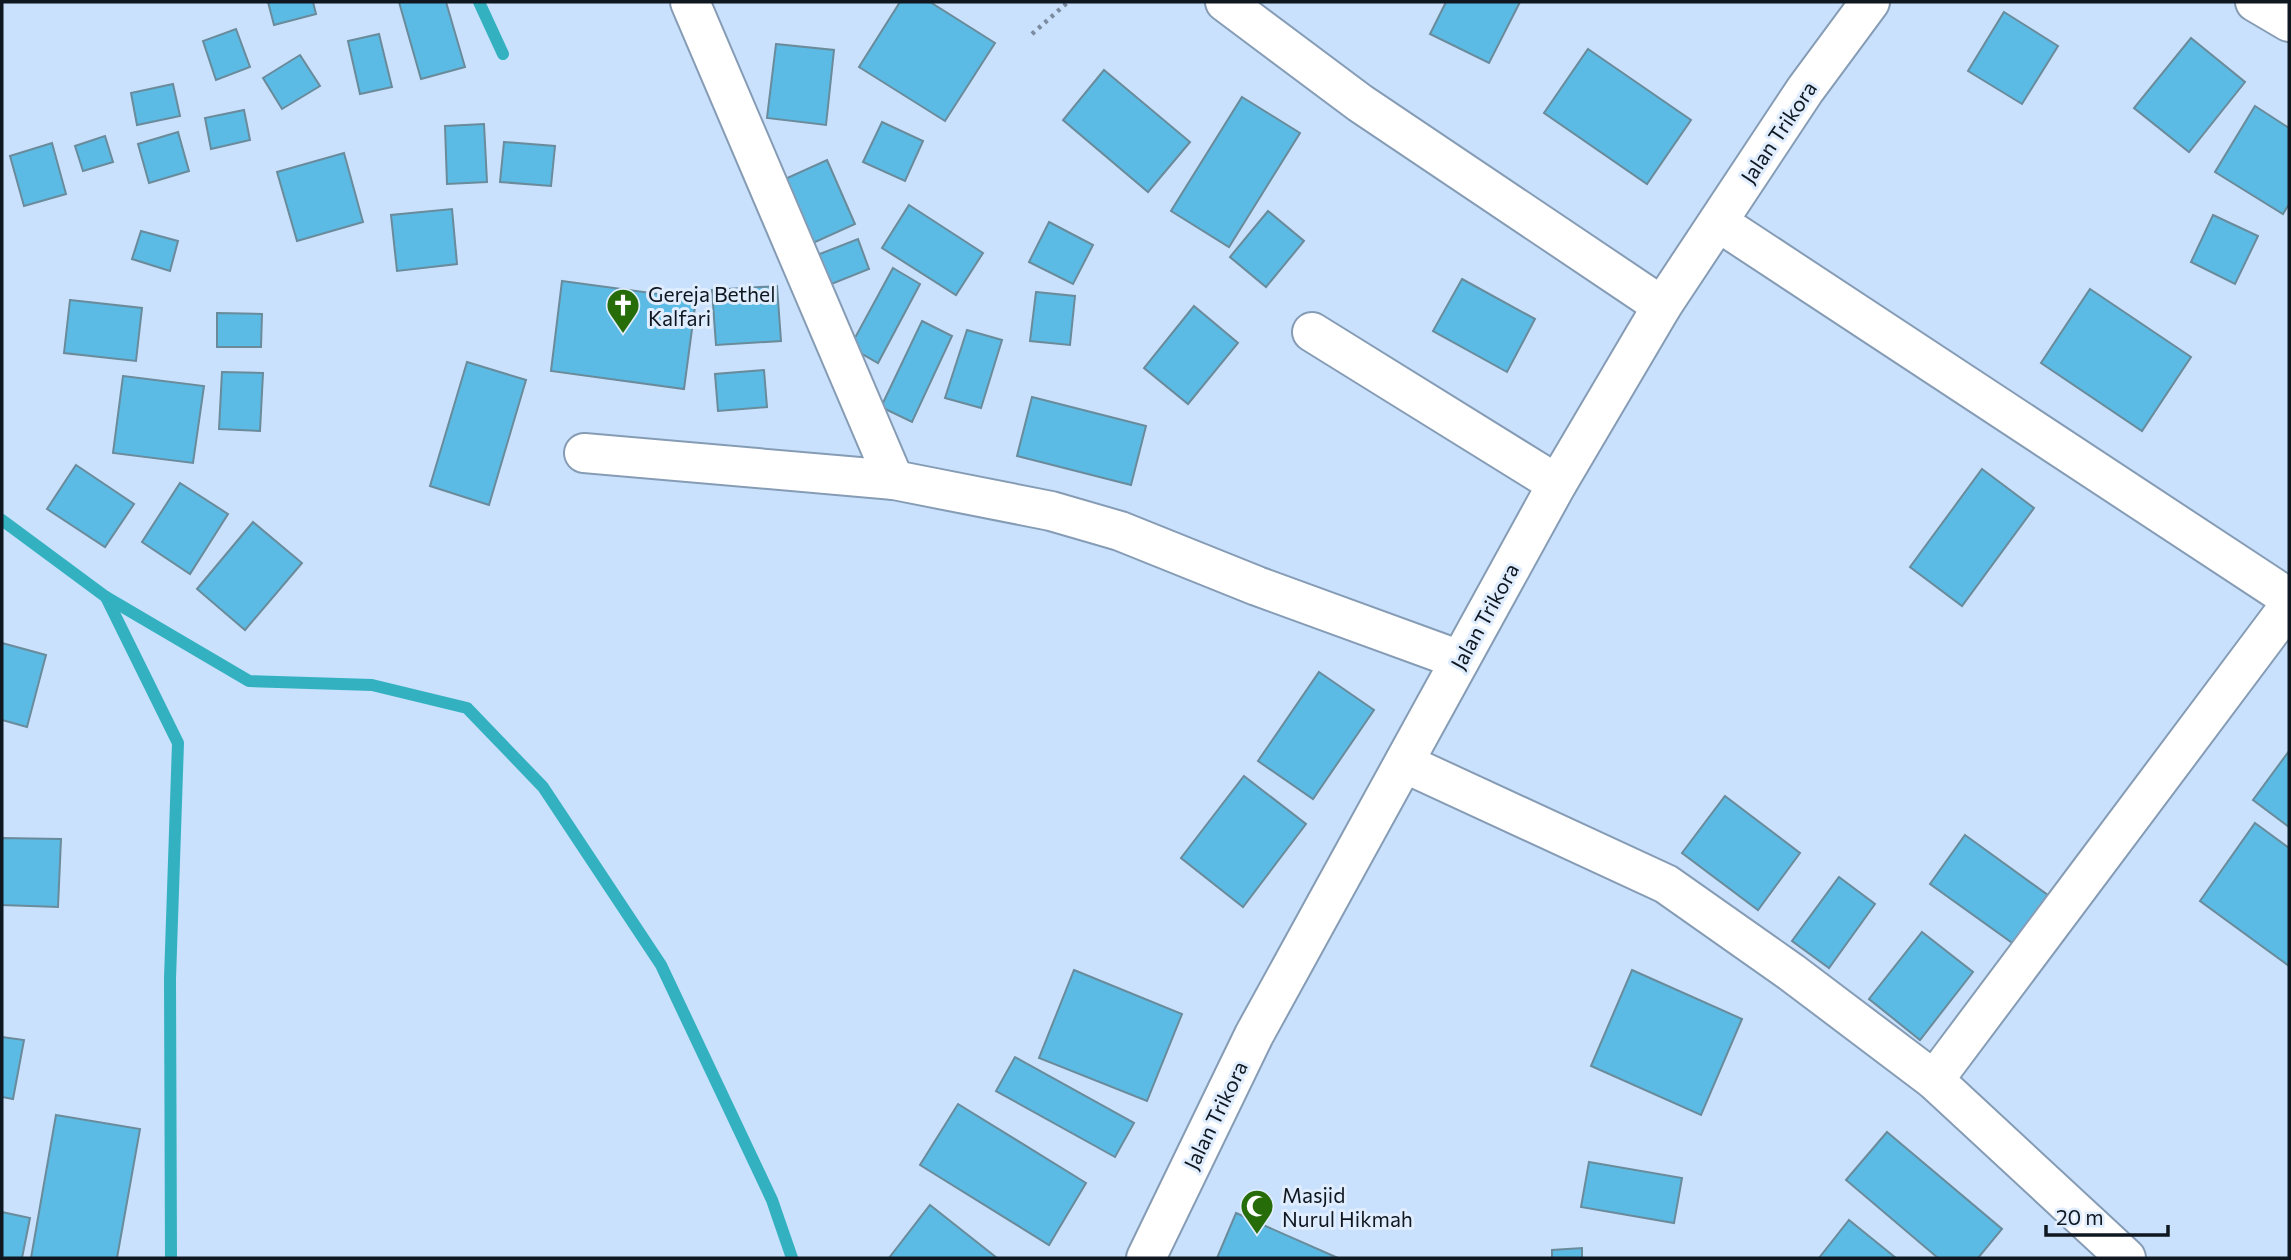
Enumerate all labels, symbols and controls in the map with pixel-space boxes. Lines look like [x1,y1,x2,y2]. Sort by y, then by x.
street label: Jalan Trikora [1735,76,1821,188]
place label: Gereja Bethel Kalfari [648,281,775,330]
church icon: Gereja Bethel Kalfari [604,286,642,335]
street label: Jalan Trikora [1445,559,1523,673]
street label: Jalan Trikora [1178,1057,1252,1173]
place label: Masjid Nurul Hikmah [1282,1182,1413,1231]
mosque icon: Masjid Nurul Hikmah [1238,1187,1276,1236]
scale bar [2046,1194,2168,1238]
text: 20 m [2056,1204,2104,1229]

